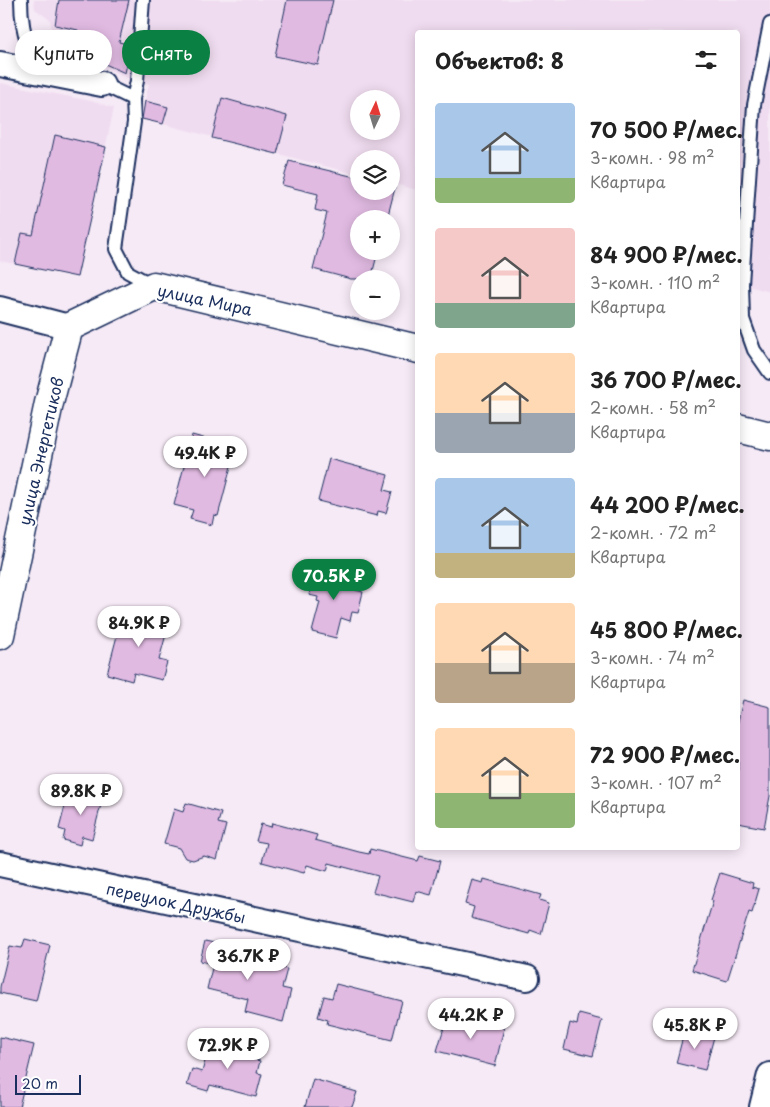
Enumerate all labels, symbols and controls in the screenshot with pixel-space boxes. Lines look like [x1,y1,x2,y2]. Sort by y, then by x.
chip: Купить [15,30,112,75]
chip: Снять [122,30,210,75]
text: Объектов: 8 [435,44,564,76]
icon: filters [692,46,720,74]
north arrow [350,90,400,140]
map controls [350,90,400,320]
text: 70 500 ₽/мес. [590,113,743,145]
icon: home [475,123,535,183]
text: 3-комн. · 98 m² [590,145,715,169]
button: layers [350,150,400,200]
text: Квартира [590,169,665,193]
button: + [350,210,400,260]
text: 84 900 ₽/мес. [590,238,743,270]
icon: home [475,248,535,308]
button: − [350,270,400,320]
text: 3-комн. · 110 m² [590,270,720,294]
street label: улица Мира [155,277,255,321]
text: Квартира [590,294,665,318]
text: 36 700 ₽/мес. [590,363,741,395]
icon: home [475,373,535,433]
street label: улица Энергетиков [11,375,69,527]
text: 2-комн. · 58 m² [590,395,716,419]
text: Квартира [590,419,665,443]
pin: 49.4K ₽ [159,436,251,478]
text: 49.4K ₽ [174,440,236,464]
text: 44 200 ₽/мес. [590,488,745,520]
icon: home [475,498,535,558]
text: 2-комн. · 72 m² [590,520,717,544]
text: Квартира [590,544,665,568]
pin: 70.5K ₽ [288,558,380,601]
text: 70.5K ₽ [303,563,365,587]
pin: 84.9K ₽ [93,606,185,648]
text: 84.9K ₽ [108,610,170,634]
text: 45 800 ₽/мес. [590,613,743,645]
icon: home [475,623,535,683]
text: 3-комн. · 74 m² [590,645,715,669]
text: Квартира [590,669,665,693]
text: 72 900 ₽/мес. [590,738,740,770]
icon: home [475,748,535,808]
text: 3-комн. · 107 m² [590,770,722,794]
pin: 89.8K ₽ [35,774,127,816]
text: 89.8K ₽ [51,778,111,802]
text: Квартира [590,794,665,818]
street label: переулок Дружбы [104,876,248,928]
pin: 36.7K ₽ [202,938,294,981]
text: 36.7K ₽ [217,943,279,967]
pin: 44.2K ₽ [425,998,517,1040]
text: 44.2K ₽ [439,1002,503,1026]
pin: 45.8K ₽ [649,1008,741,1050]
text: 45.8K ₽ [664,1012,726,1036]
pin: 72.9K ₽ [182,1028,274,1070]
text: 72.9K ₽ [198,1032,258,1056]
scale bar [15,1072,81,1095]
text: 20 m [22,1073,58,1094]

